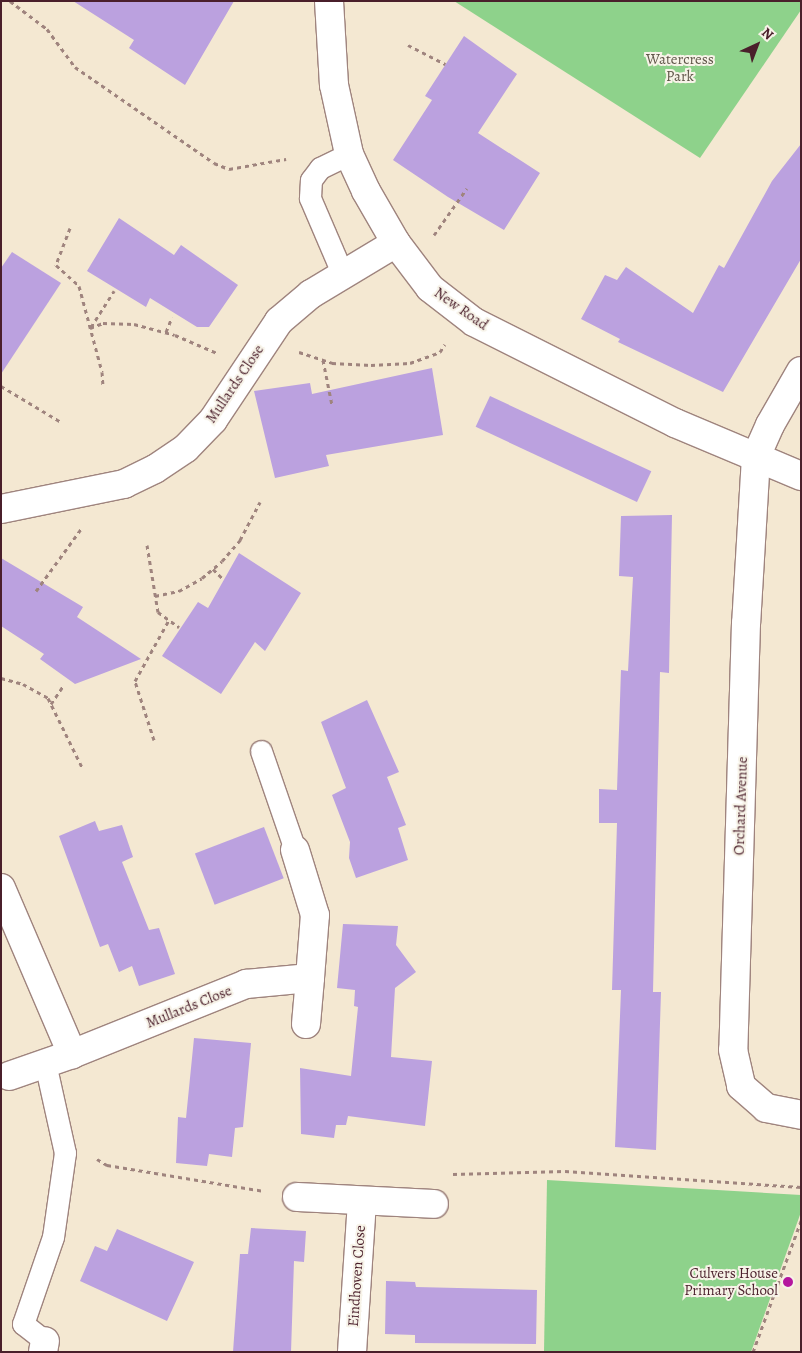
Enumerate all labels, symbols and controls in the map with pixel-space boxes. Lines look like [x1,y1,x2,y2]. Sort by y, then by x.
north arrow [732,20,782,70]
text: N [757,23,778,44]
park label: Watercress Park [646,50,714,85]
street label: New Road [430,284,492,334]
street label: Mullards Close [202,341,268,427]
street label: Orchard Avenue [730,756,752,856]
street label: Mullards Close [144,982,234,1032]
street label: Eindhoven Close [344,1225,370,1327]
place label: Culvers House Primary School [684,1264,778,1299]
marker: Culvers House Primary School [782,1276,794,1288]

